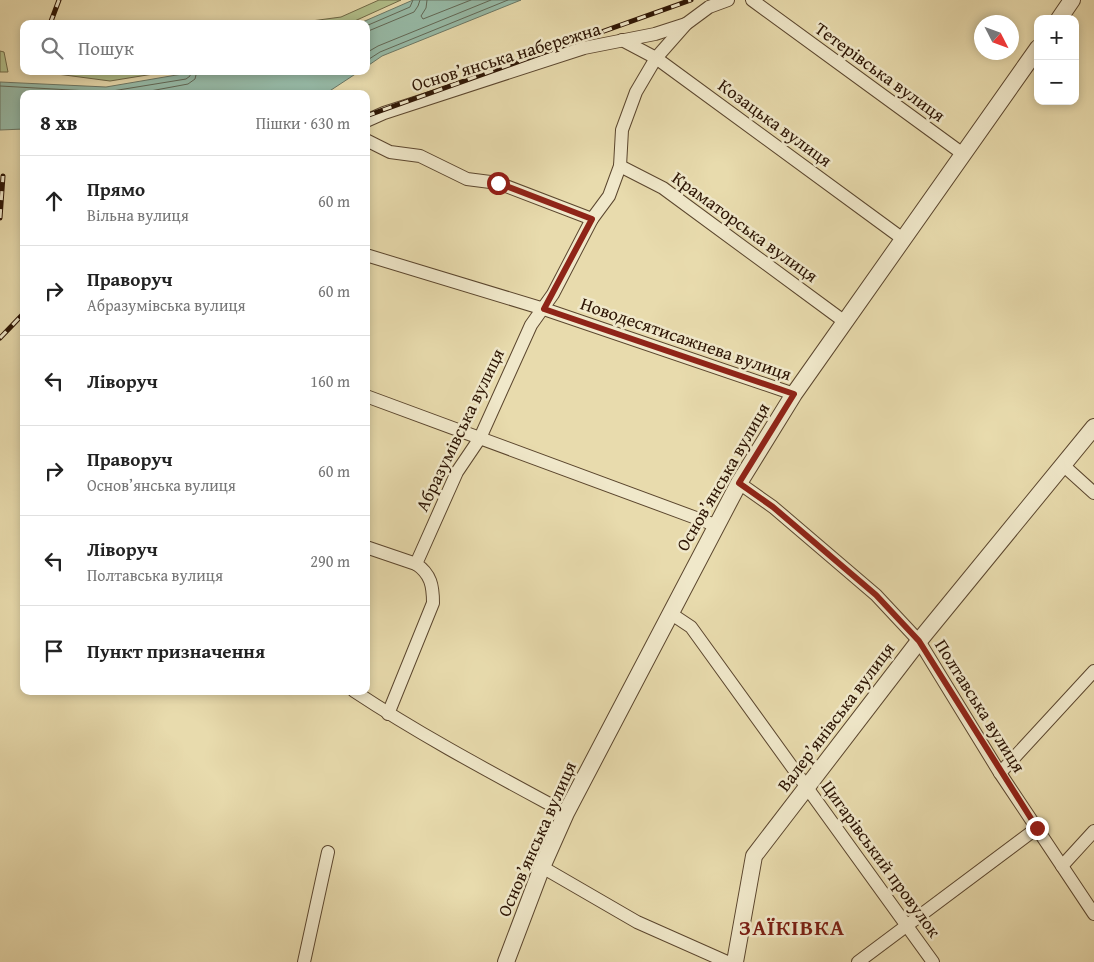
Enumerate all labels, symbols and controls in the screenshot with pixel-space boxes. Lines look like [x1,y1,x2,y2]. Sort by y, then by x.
street label: Основ’янська набережна [408,15,604,98]
street label: Тетерівська вулиця [809,15,951,128]
north arrow [974,15,1019,60]
map controls [1034,15,1079,105]
button: + [1034,15,1079,60]
search box [20,20,370,75]
icon: search [38,34,66,62]
text: Пошук [78,34,134,62]
button: − [1034,60,1079,105]
street label: Козацька вулиця [713,72,838,173]
text: 8 хв [40,107,78,138]
text: Пішки · 630 m [256,111,350,135]
street label: Краматорська вулиця [667,164,824,289]
route start [487,172,510,195]
text: Прямо [87,175,145,203]
icon: ahead [40,187,68,215]
text: 60 m [318,189,350,213]
text: Вільна вулиця [87,203,189,227]
text: Праворуч [87,265,172,293]
icon: right [40,277,68,305]
text: 60 m [318,279,350,303]
street label: Новодесятисажнева вулиця [577,290,795,387]
text: Абразумівська вулиця [87,293,246,317]
street label: Абразумівська вулиця [408,344,511,516]
icon: left [40,367,68,395]
text: Ліворуч [87,367,158,395]
text: 160 m [310,369,350,393]
street label: Основ’янська вулиця [669,397,776,556]
text: Праворуч [87,445,172,473]
icon: right [40,457,68,485]
text: 60 m [318,459,350,483]
text: Основ’янська вулиця [87,473,236,497]
text: Ліворуч [87,535,158,563]
icon: left [40,547,68,575]
text: 290 m [310,549,350,573]
text: Полтавська вулиця [87,563,223,587]
street label: Полтавська вулиця [928,634,1032,778]
street label: Валер’янівська вулиця [770,636,901,797]
icon: arrive [40,637,68,665]
text: Пункт призначення [87,637,265,665]
street label: Основ’янська вулиця [490,757,583,921]
street label: Цигарівський провулок [815,774,948,943]
route end [1026,817,1049,840]
district label: ЗАЇКІВКА [739,911,845,943]

